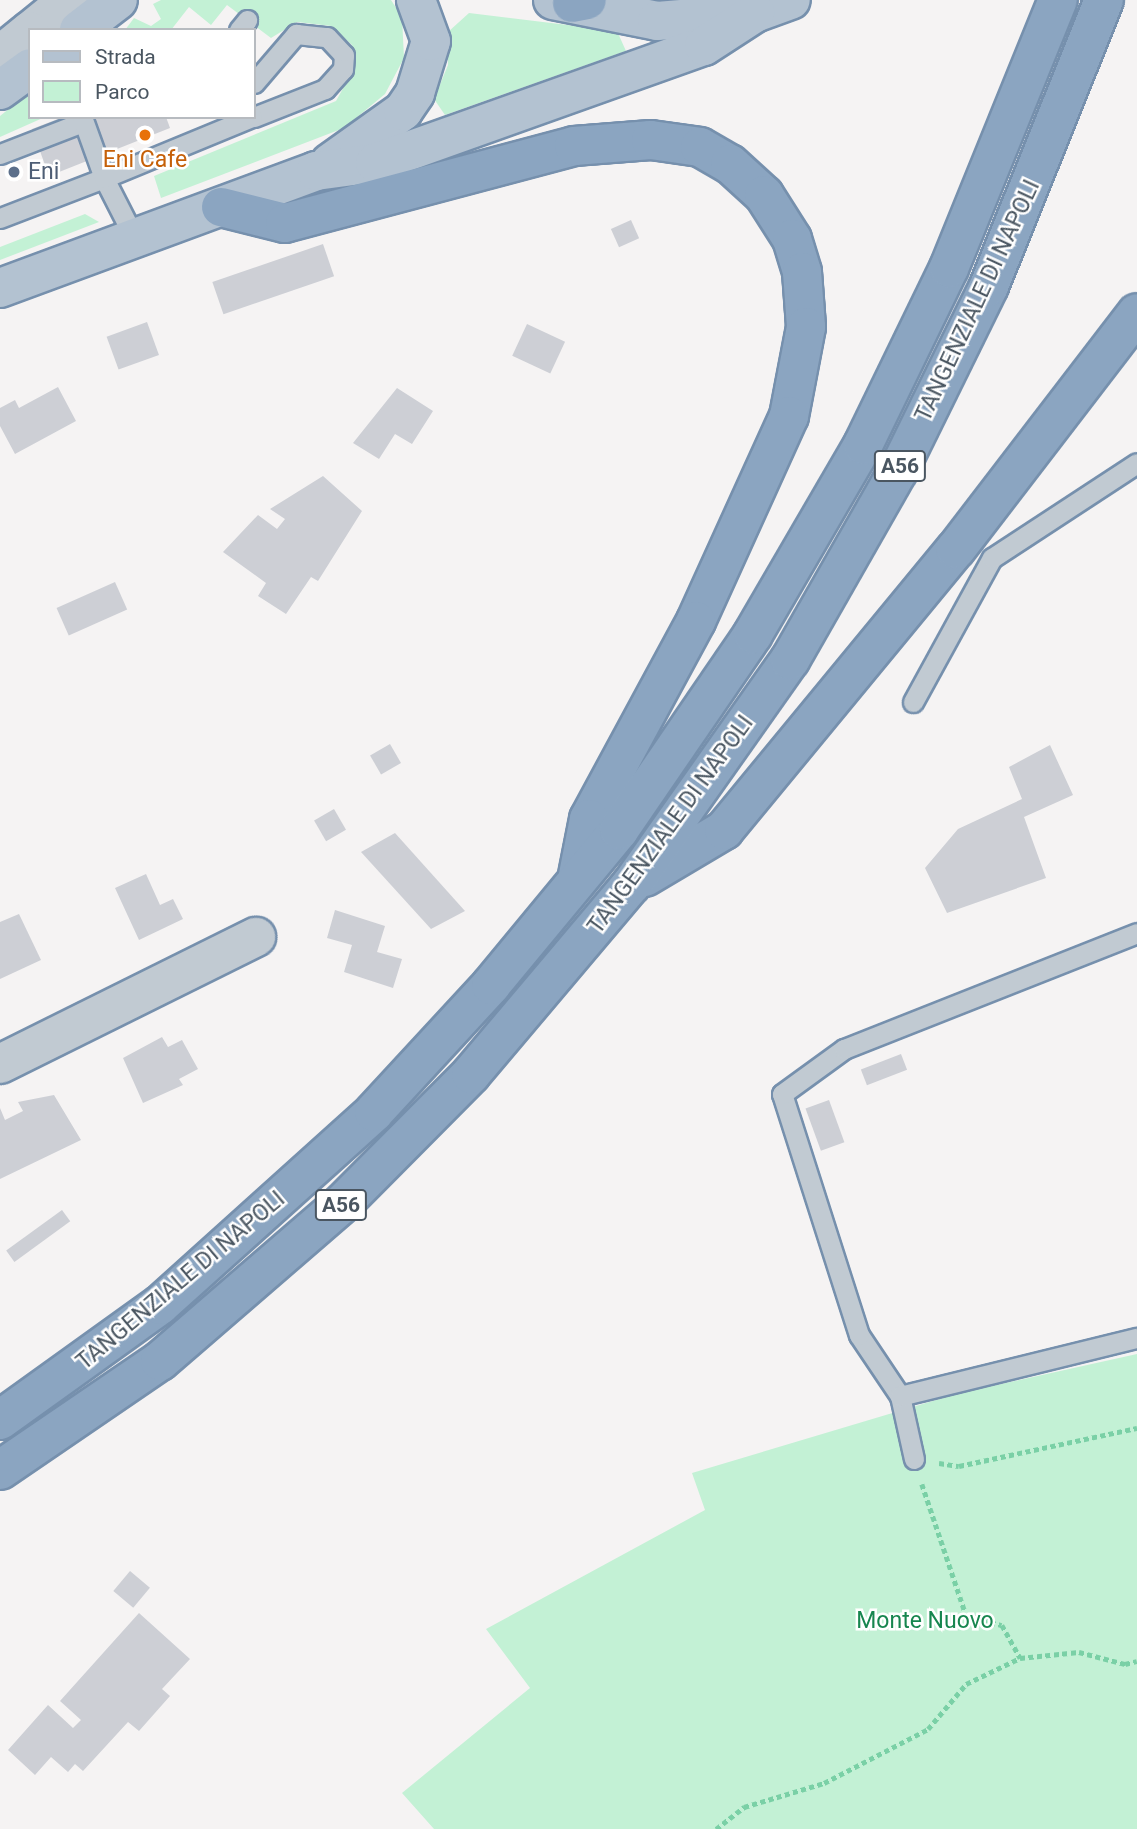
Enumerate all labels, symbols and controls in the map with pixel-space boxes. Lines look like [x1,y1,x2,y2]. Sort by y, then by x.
legend [28,28,256,119]
text: Strada [95,45,156,69]
text: Parco [95,80,149,104]
marker: Eni Cafe [137,127,153,143]
place label: Eni Cafe [103,146,187,174]
place label: Eni [28,158,59,186]
marker: Eni [6,164,22,180]
street label: TANGENZIALE DI NAPOLI [910,176,1046,426]
road number: A56 [874,448,926,484]
street label: TANGENZIALE DI NAPOLI [582,710,760,940]
street label: TANGENZIALE DI NAPOLI [71,1186,291,1376]
road number: A56 [315,1188,367,1222]
park label: Monte Nuovo [856,1607,994,1635]

